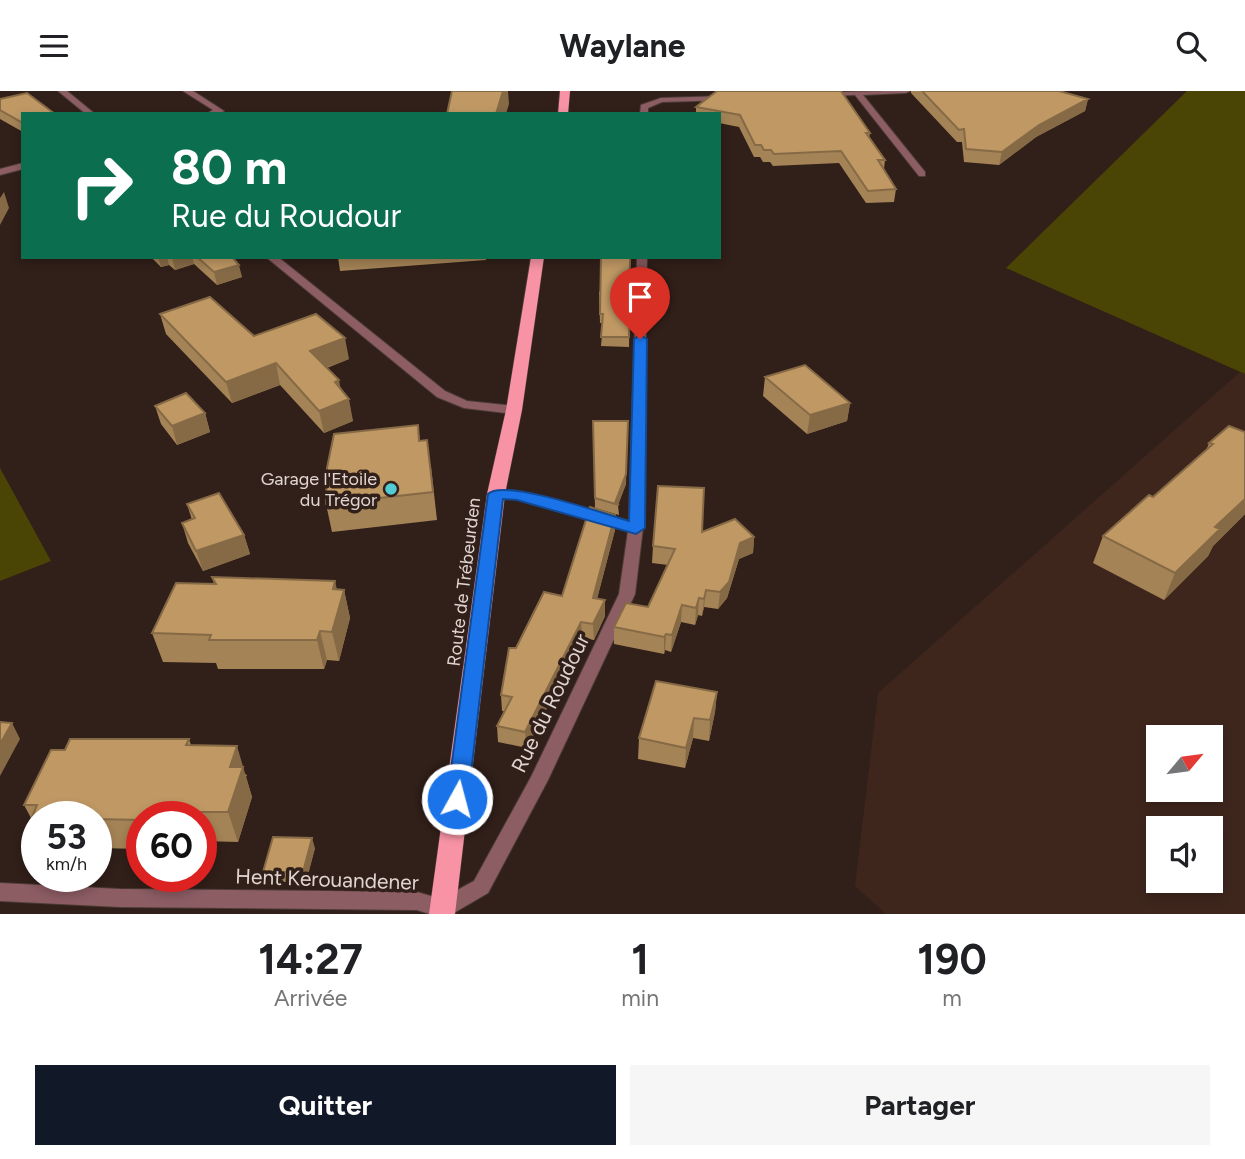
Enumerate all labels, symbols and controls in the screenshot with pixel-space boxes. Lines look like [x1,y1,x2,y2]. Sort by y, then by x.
icon: menu [35,27,73,65]
text: Waylane [559,27,686,65]
icon: search [1172,27,1210,65]
text: 80 m [171,137,287,196]
icon: right [56,140,147,231]
text: Rue du Roudour [171,197,401,235]
pin [610,267,670,339]
icon: arrive [621,278,659,316]
place label: Garage l'Etoile du Trégor [261,468,377,511]
marker: Garage l'Etoile du Trégor [383,481,399,497]
street label: Route de Trébeurden [443,497,485,667]
street label: Rue du Roudour [506,630,594,776]
north arrow [1146,725,1223,801]
map controls [1146,725,1223,893]
position arrow [420,762,494,836]
speed limit sign: 60 [126,801,217,892]
text: 53 [47,816,86,858]
button: sound [1146,816,1223,893]
text: km/h [46,853,87,875]
street label: Hent Kerouandener [235,863,419,895]
text: 14:27 [258,934,363,985]
text: 1 [631,934,649,985]
text: 190 [917,934,987,985]
text: Arrivée [274,984,347,1012]
text: min [621,984,659,1012]
text: m [942,984,962,1012]
button: Quitter [35,1065,616,1145]
button: Partager [630,1065,1210,1145]

